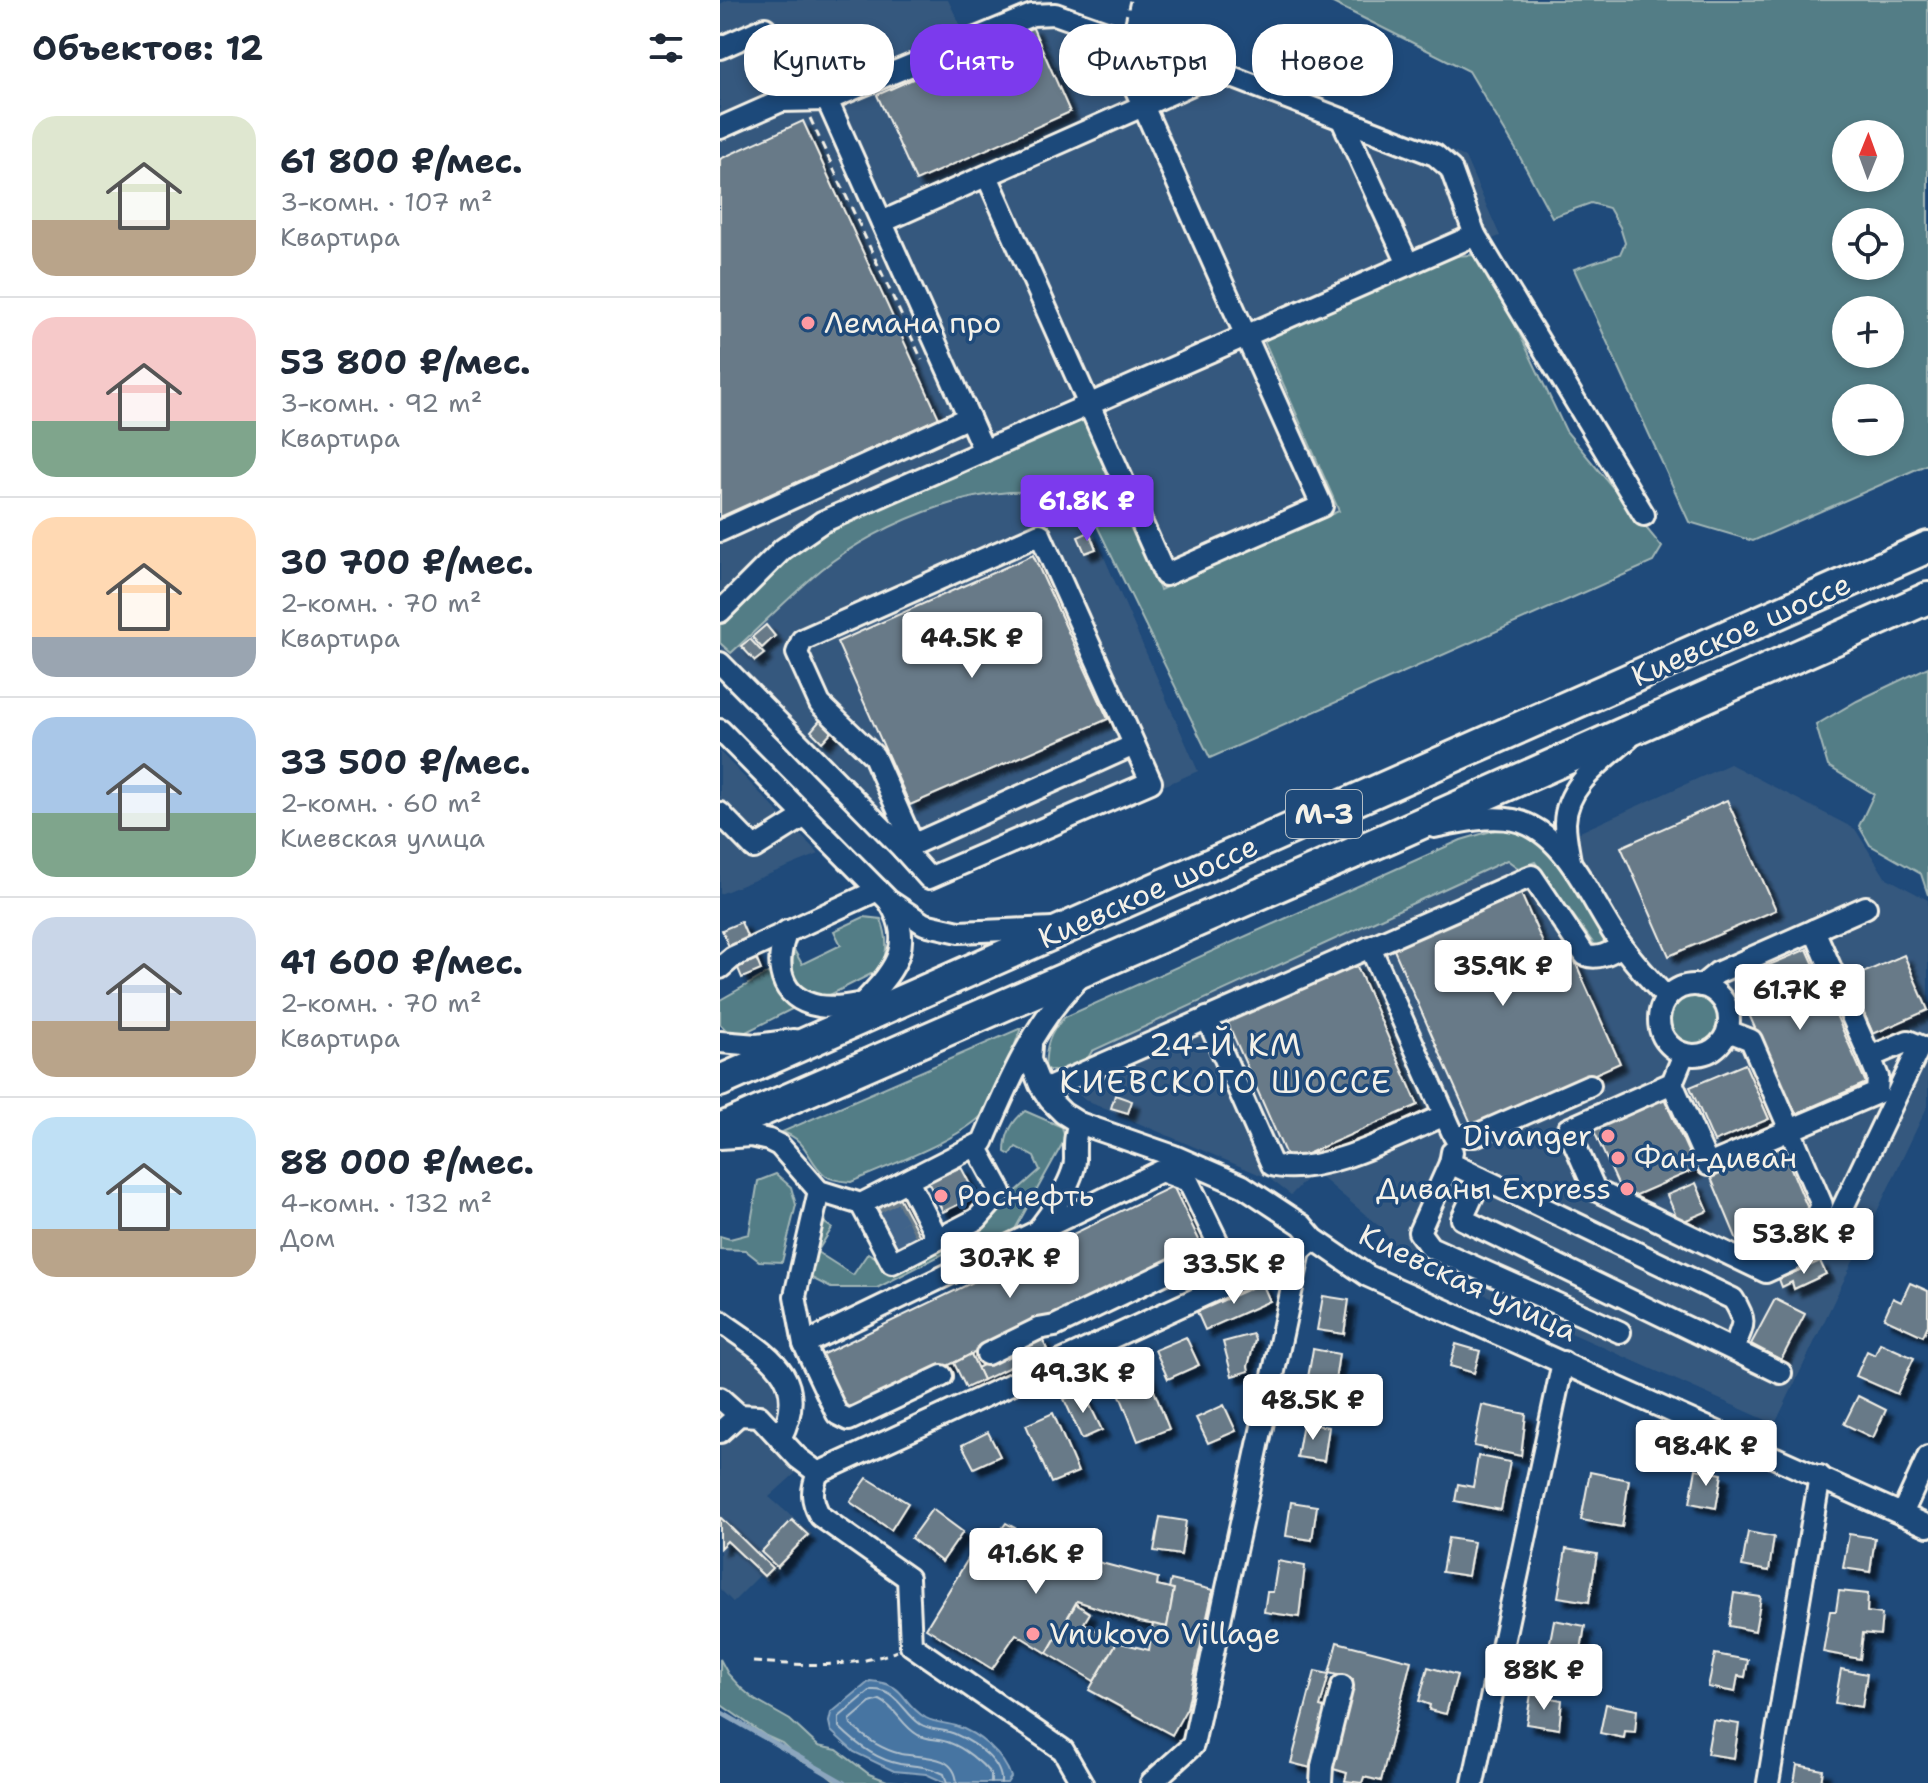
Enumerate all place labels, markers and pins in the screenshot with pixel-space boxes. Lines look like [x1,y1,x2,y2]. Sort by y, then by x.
place label: Лемана про [824,302,1001,343]
marker: Лемана про [799,314,817,332]
pin: 61.8K ₽ [1013,475,1161,543]
pin: 44.5K ₽ [898,612,1046,680]
pin: 35.9K ₽ [1429,940,1577,1008]
pin: 61.7K ₽ [1726,964,1874,1032]
place label: Divanger [1463,1115,1592,1156]
marker: Divanger [1599,1127,1617,1145]
place label: Фан-диван [1634,1137,1797,1178]
marker: Фан-диван [1609,1149,1627,1167]
place label: Диваны Express [1376,1168,1611,1209]
place label: Роснефть [957,1175,1094,1216]
marker: Диваны Express [1618,1180,1636,1198]
marker: Роснефть [932,1187,950,1205]
pin: 53.8K ₽ [1730,1208,1878,1276]
pin: 30.7K ₽ [936,1232,1084,1300]
pin: 33.5K ₽ [1160,1238,1308,1306]
pin: 49.3K ₽ [1009,1347,1157,1415]
pin: 48.5K ₽ [1239,1374,1387,1442]
pin: 98.4K ₽ [1632,1420,1780,1488]
pin: 41.6K ₽ [962,1528,1110,1596]
place label: Vnukovo Village [1049,1613,1281,1654]
marker: Vnukovo Village [1024,1625,1042,1643]
pin: 88K ₽ [1488,1644,1600,1712]

